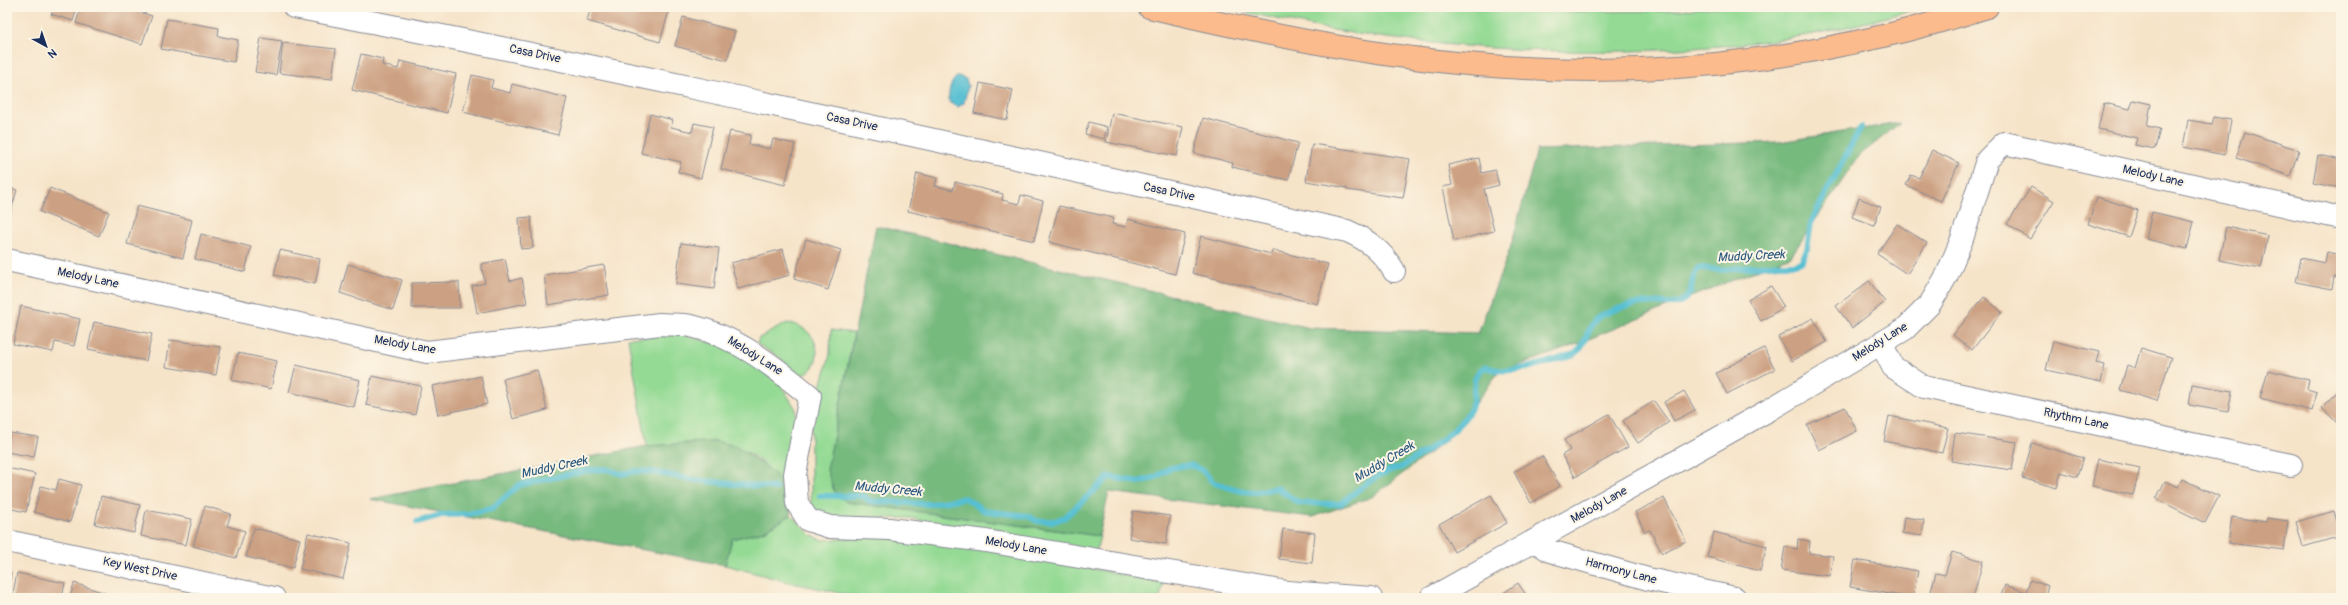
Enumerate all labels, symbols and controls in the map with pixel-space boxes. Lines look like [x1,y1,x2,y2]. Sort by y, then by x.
north arrow [26,26,66,66]
street label: Casa Drive [508,41,562,67]
text: N [45,46,59,61]
street label: Casa Drive [825,109,879,135]
street label: Melody Lane [2121,162,2185,190]
street label: Casa Drive [1142,179,1196,205]
water label: Muddy Creek [1717,246,1787,266]
street label: Melody Lane [56,264,120,292]
street label: Melody Lane [1850,319,1910,365]
street label: Melody Lane [373,332,437,358]
street label: Melody Lane [725,333,785,379]
street label: Rhythm Lane [2042,405,2110,433]
water label: Muddy Creek [1351,437,1418,486]
water label: Muddy Creek [519,452,590,482]
water label: Muddy Creek [854,478,924,500]
street label: Melody Lane [1568,483,1630,527]
street label: Melody Lane [984,533,1048,559]
street label: Key West Drive [102,554,179,584]
street label: Harmony Lane [1584,554,1658,588]

